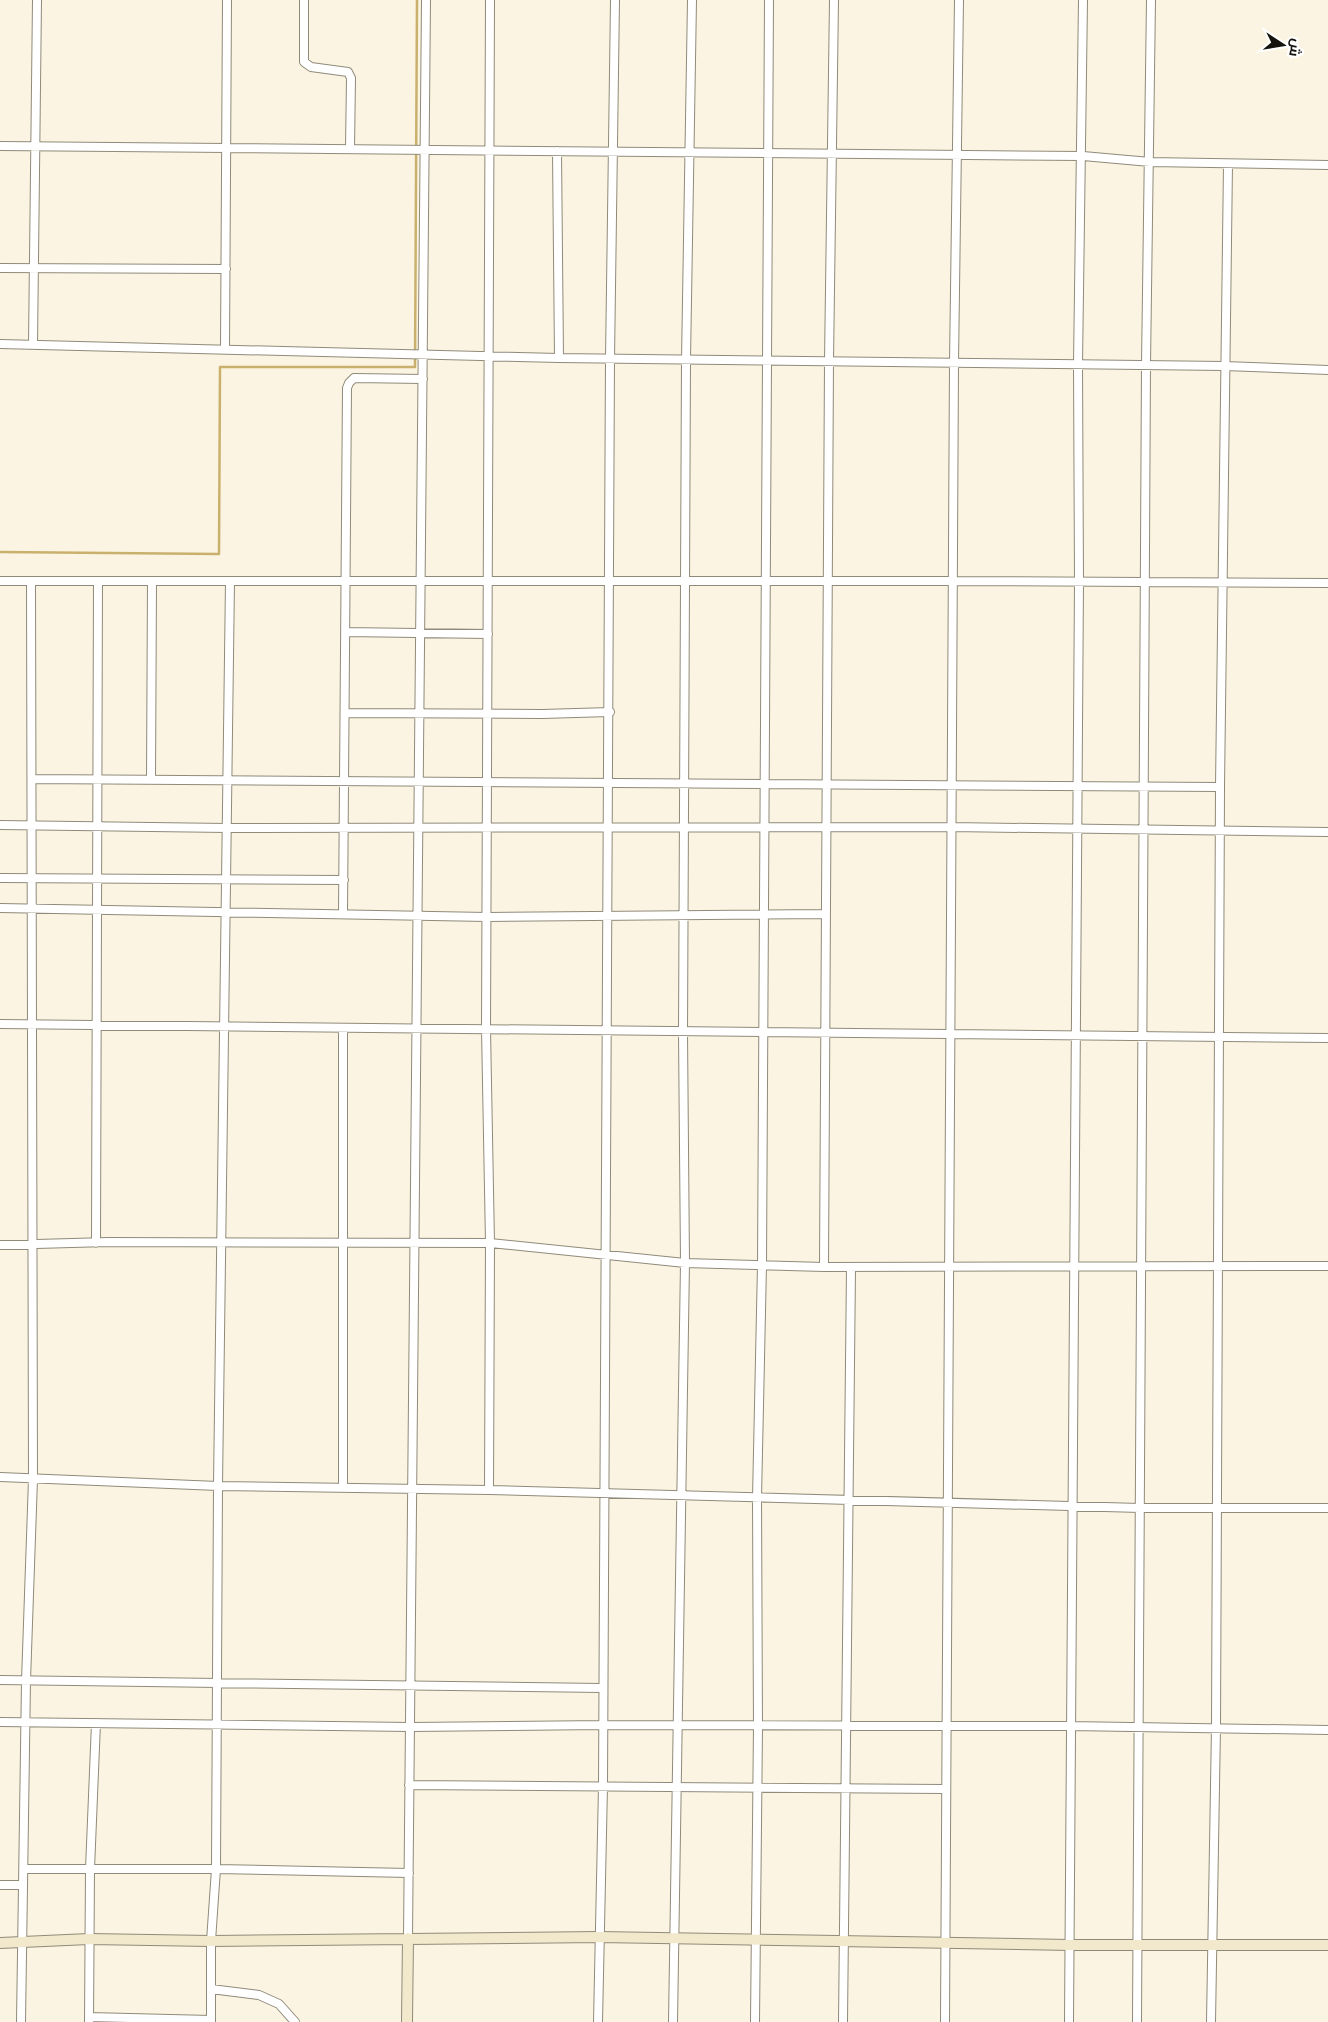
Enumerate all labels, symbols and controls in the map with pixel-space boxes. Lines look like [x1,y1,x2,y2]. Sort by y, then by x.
north arrow [1258,20,1308,70]
text: ش [1285,37,1306,58]

